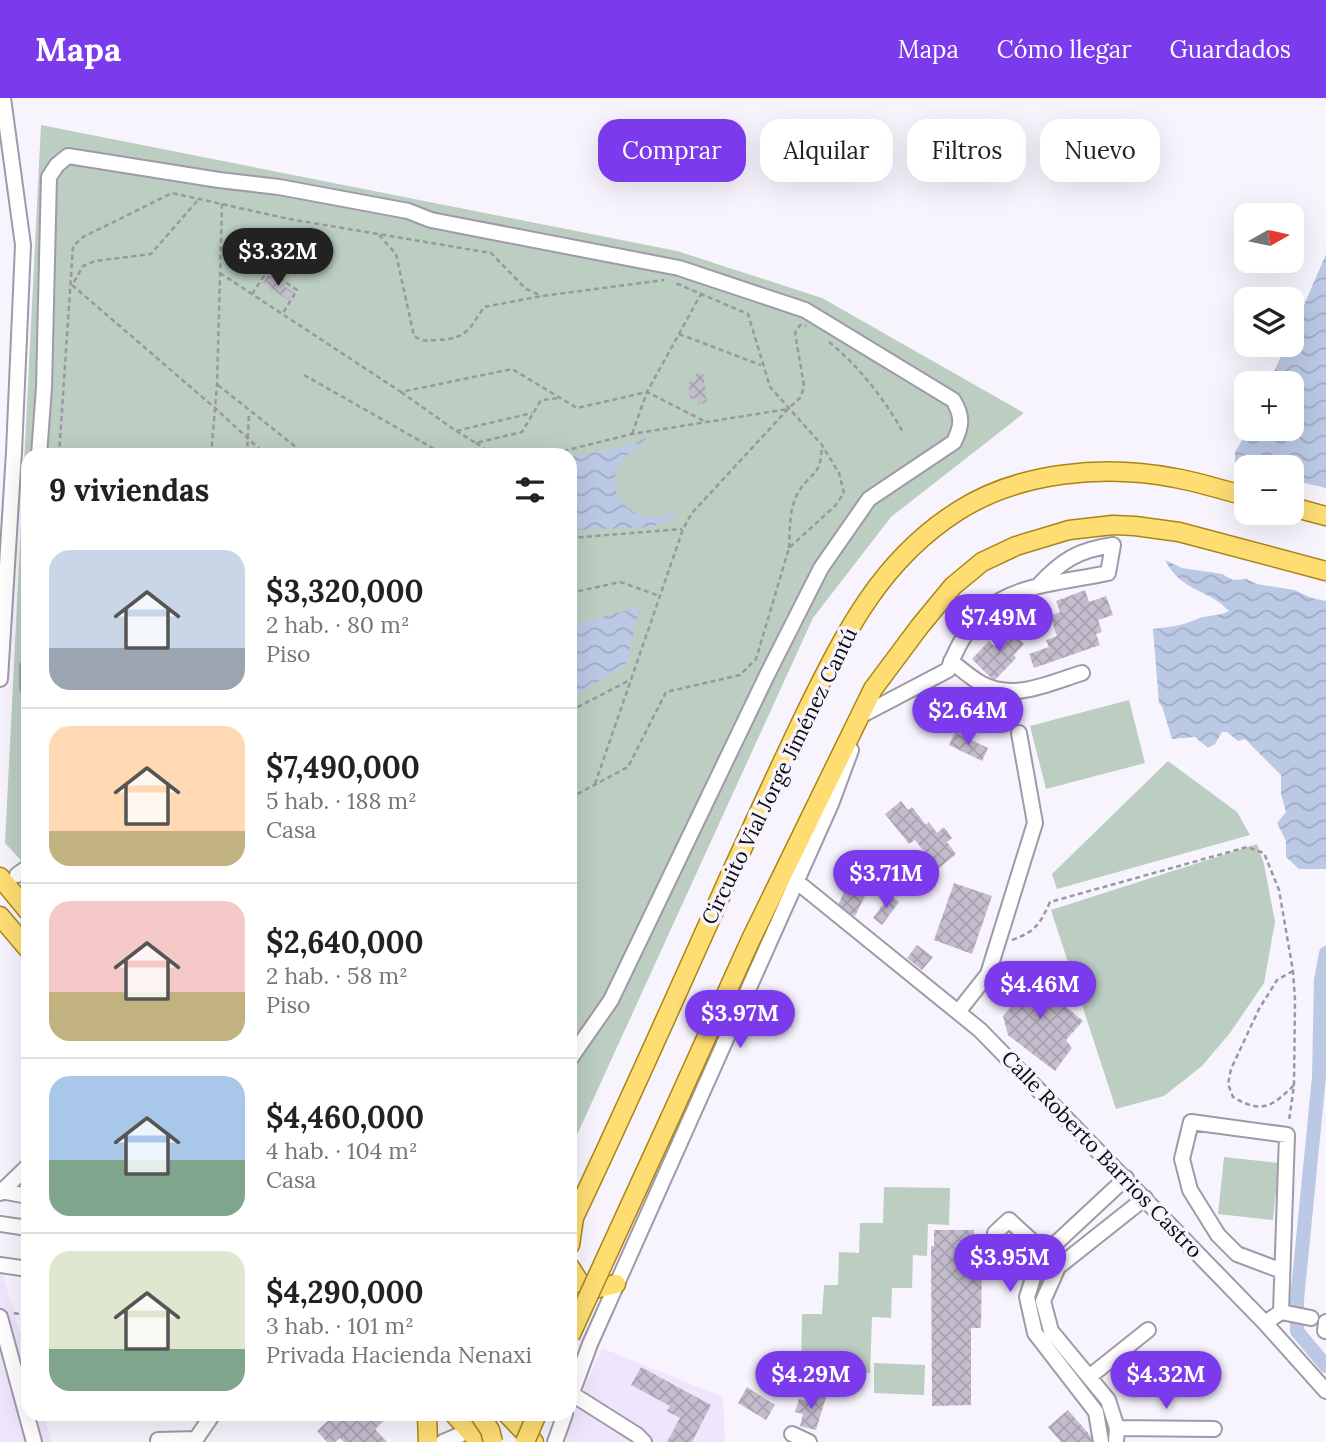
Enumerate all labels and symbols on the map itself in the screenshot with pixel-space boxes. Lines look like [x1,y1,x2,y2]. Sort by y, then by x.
north arrow [1234,203,1304,273]
pin: $3.32M [221,228,335,288]
pin: $7.49M [942,594,1056,654]
street label: Circuito Vial Jorge Jiménez Cantú [695,623,863,929]
pin: $2.64M [911,688,1025,747]
pin: $3.71M [829,850,943,910]
pin: $4.46M [983,962,1097,1021]
pin: $3.97M [683,990,797,1050]
street label: Calle Roberto Barrios Castro [996,1045,1208,1263]
pin: $3.95M [953,1234,1067,1294]
pin: $4.29M [754,1352,868,1411]
pin: $4.32M [1109,1352,1223,1411]

